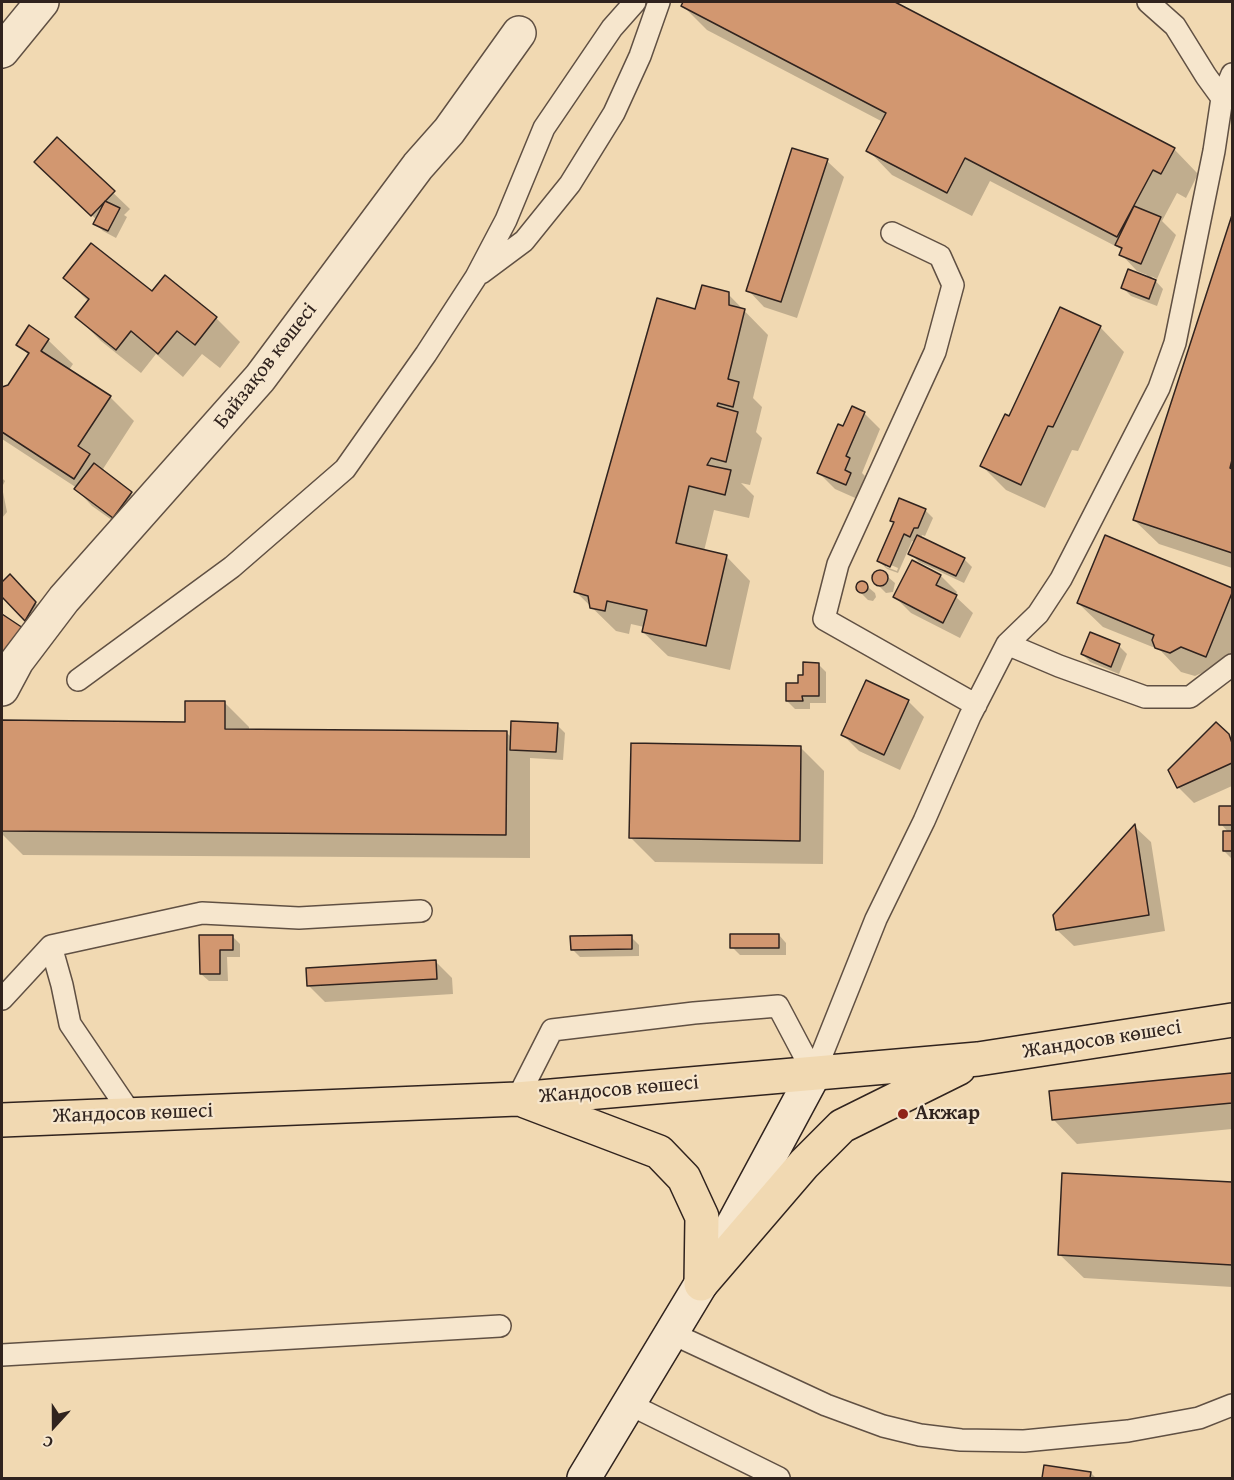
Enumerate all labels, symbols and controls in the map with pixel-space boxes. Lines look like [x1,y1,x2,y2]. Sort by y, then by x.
street label: Байзақов көшесі [209,298,323,434]
street label: Жандосов көшесі [1021,1015,1183,1065]
street label: Жандосов көшесі [538,1070,700,1110]
street label: Жандосов көшесі [52,1099,214,1129]
place label: Акжар [915,1101,980,1127]
marker: Акжар [896,1107,910,1121]
north arrow [24,1396,84,1456]
text: С [39,1430,56,1456]

